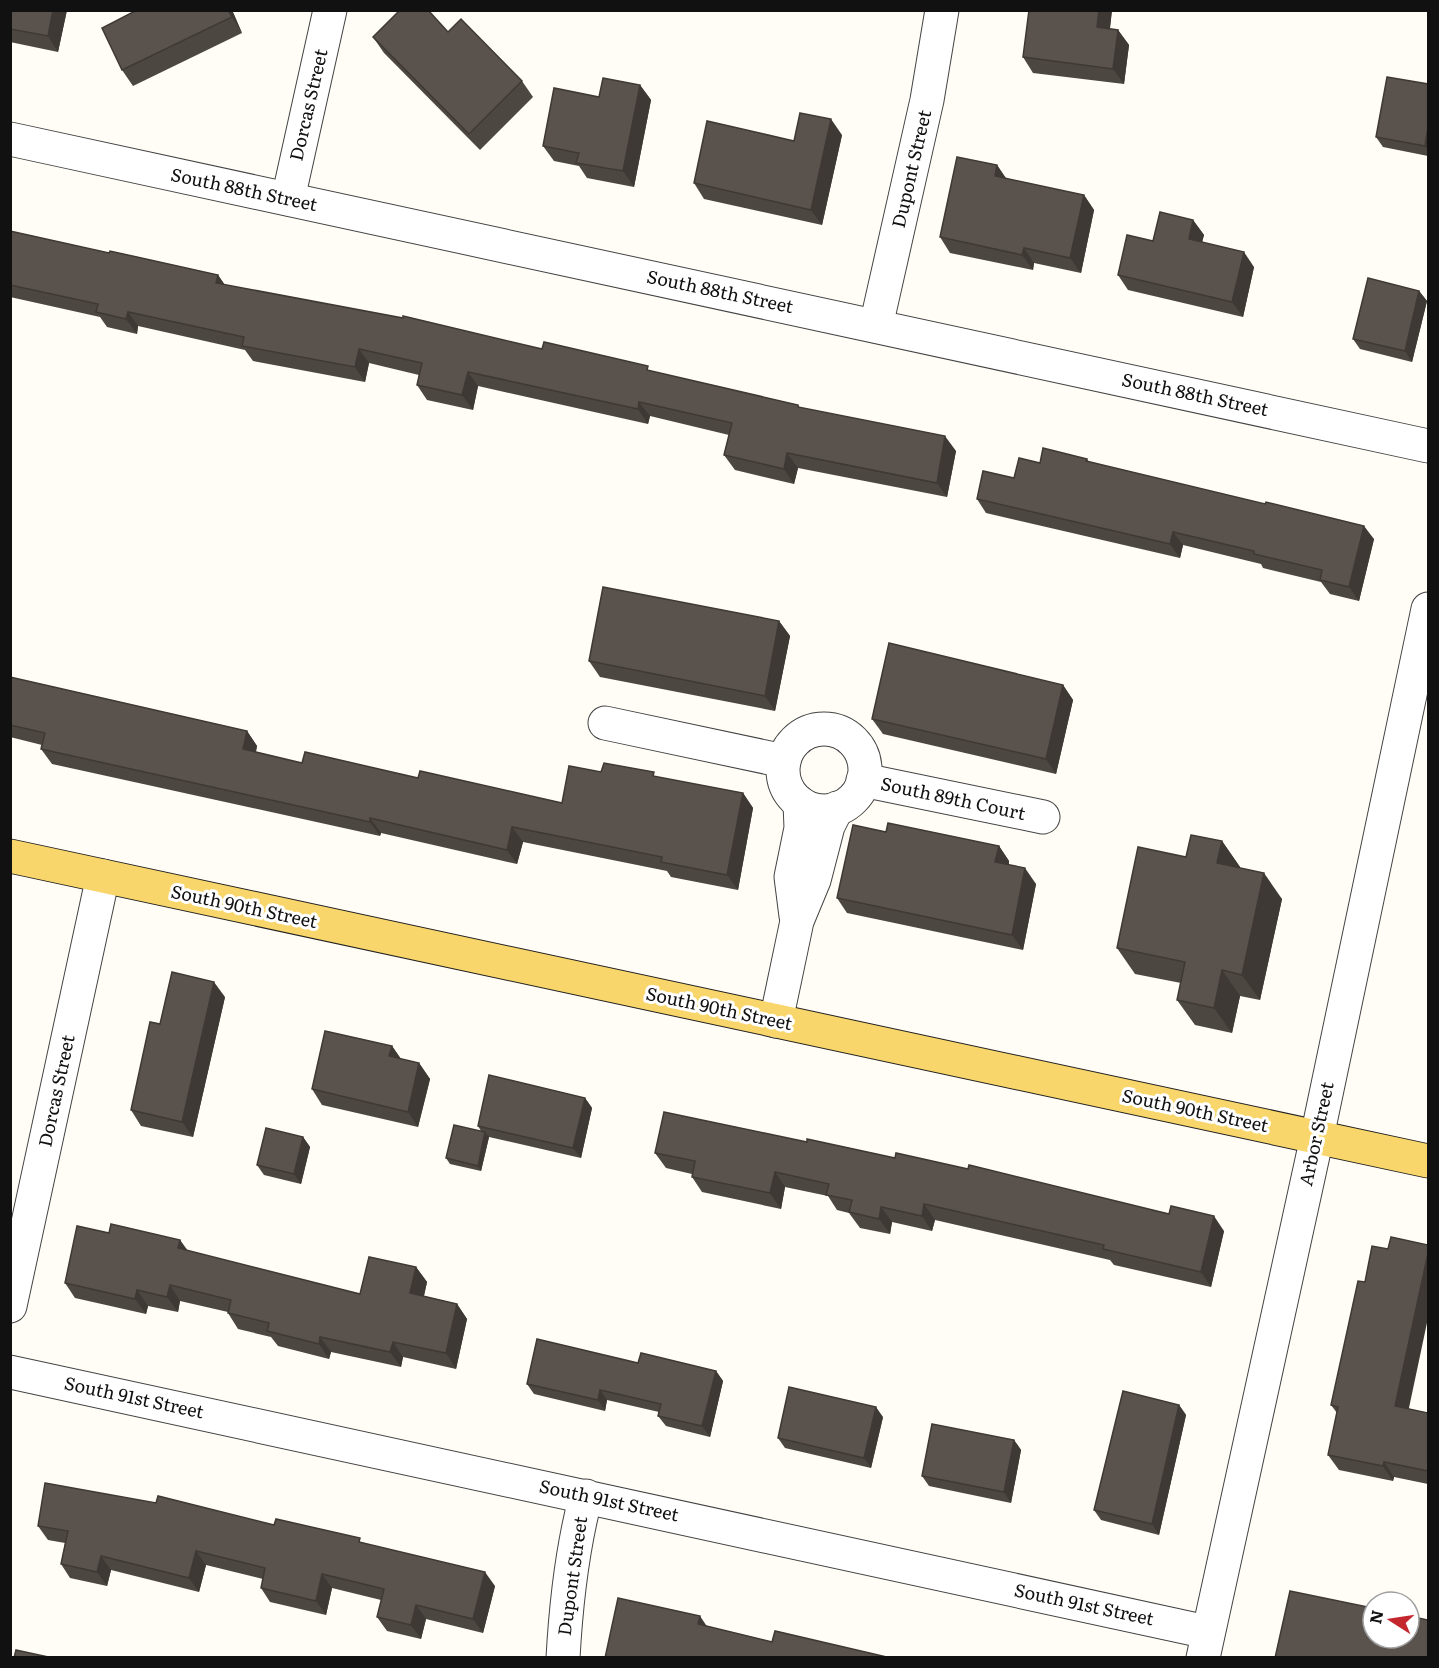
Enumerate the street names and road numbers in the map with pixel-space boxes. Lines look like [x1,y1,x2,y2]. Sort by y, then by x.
street label: Dorcas Street [282,45,334,163]
street label: Dupont Street [884,106,937,230]
street label: South 88th Street [169,160,321,217]
street label: South 88th Street [645,262,797,319]
street label: South 88th Street [1120,365,1272,422]
street label: South 89th Court [878,769,1029,826]
street label: South 90th Street [169,877,321,934]
street label: South 90th Street [644,979,796,1036]
street label: Dorcas Street [30,1031,81,1149]
street label: Arbor Street [1291,1078,1340,1188]
street label: South 90th Street [1120,1081,1272,1138]
street label: South 91st Street [62,1369,207,1425]
street label: South 91st Street [537,1472,682,1528]
street label: Dupont Street [550,1514,593,1637]
street label: South 91st Street [1012,1576,1157,1632]

